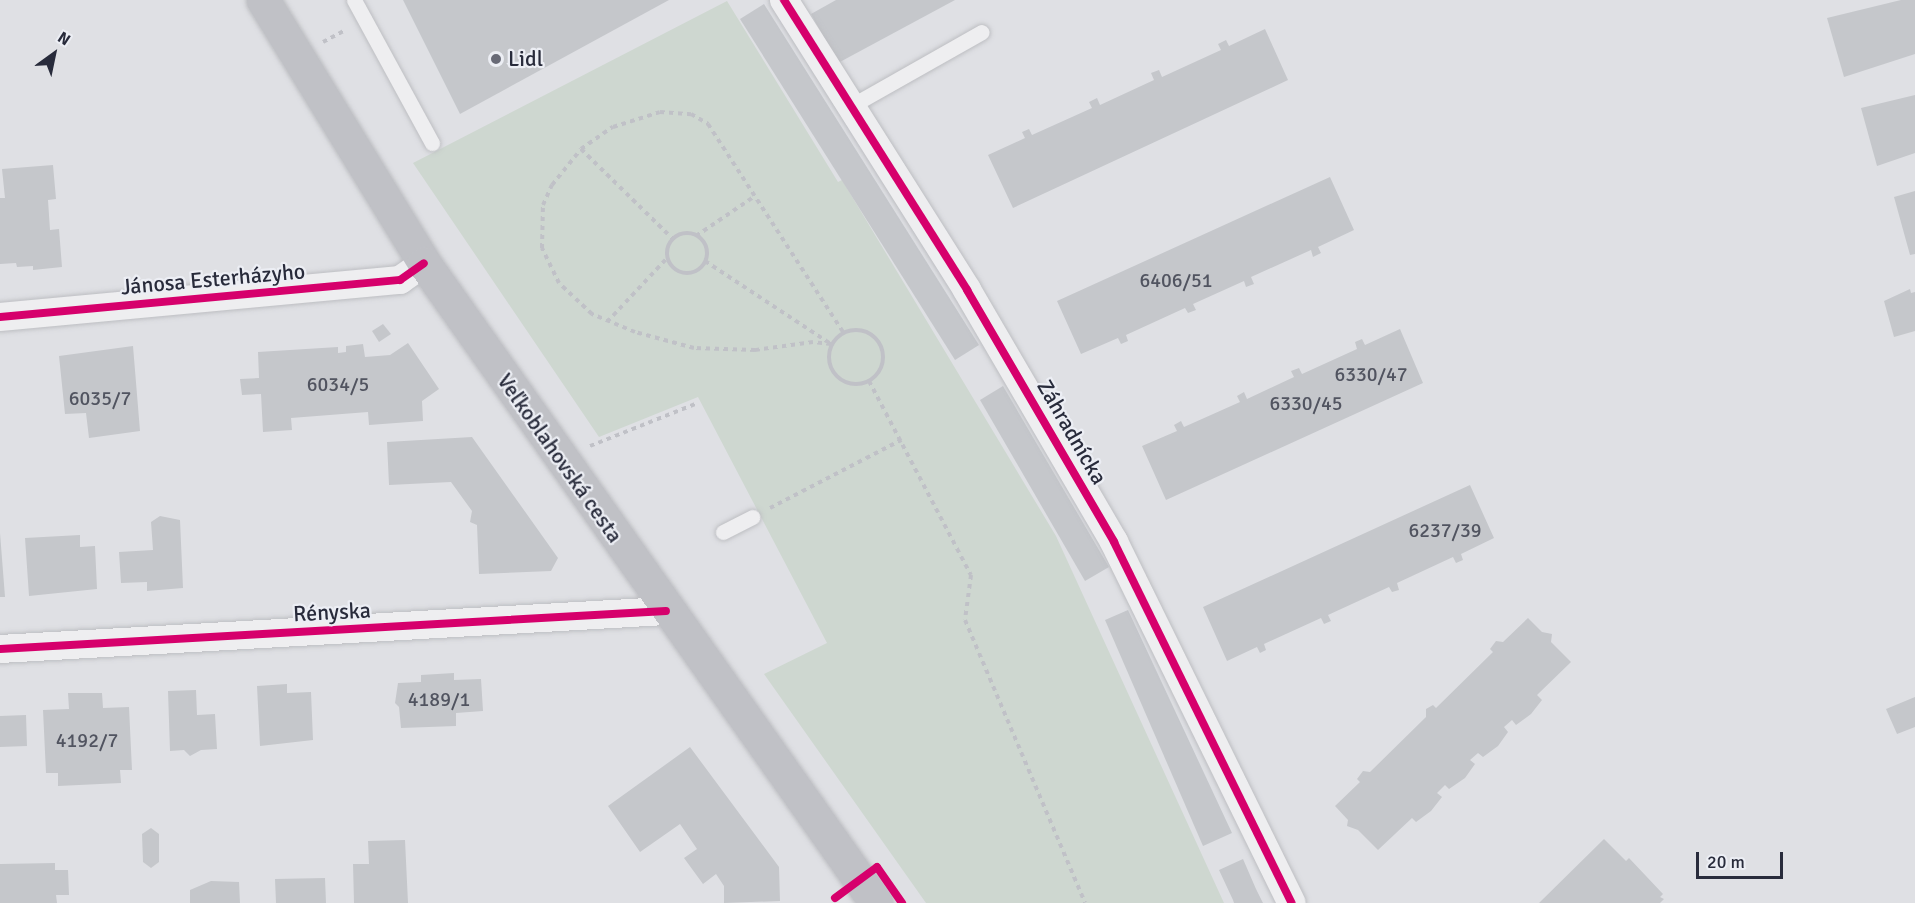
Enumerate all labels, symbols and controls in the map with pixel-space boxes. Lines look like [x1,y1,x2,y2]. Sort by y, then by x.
north arrow [24,24,84,84]
text: N [54,27,74,50]
place label: Lidl [508,46,543,72]
marker: Lidl [489,52,503,66]
street label: Jánosa Esterházyho [120,258,306,300]
house number: 6406/51 [1139,268,1213,292]
house number: 6330/47 [1334,362,1408,386]
street label: Veľkoblahovská cesta [492,368,628,548]
house number: 6034/5 [307,372,369,396]
street label: Záhradnícka [1031,375,1113,489]
house number: 6035/7 [69,386,131,410]
house number: 6330/45 [1269,391,1343,415]
house number: 6237/39 [1408,518,1482,542]
street label: Rényska [293,597,371,627]
house number: 4189/1 [408,687,470,711]
house number: 4192/7 [56,728,118,752]
scale bar [1699,840,1786,878]
text: 20 m [1707,851,1745,873]

